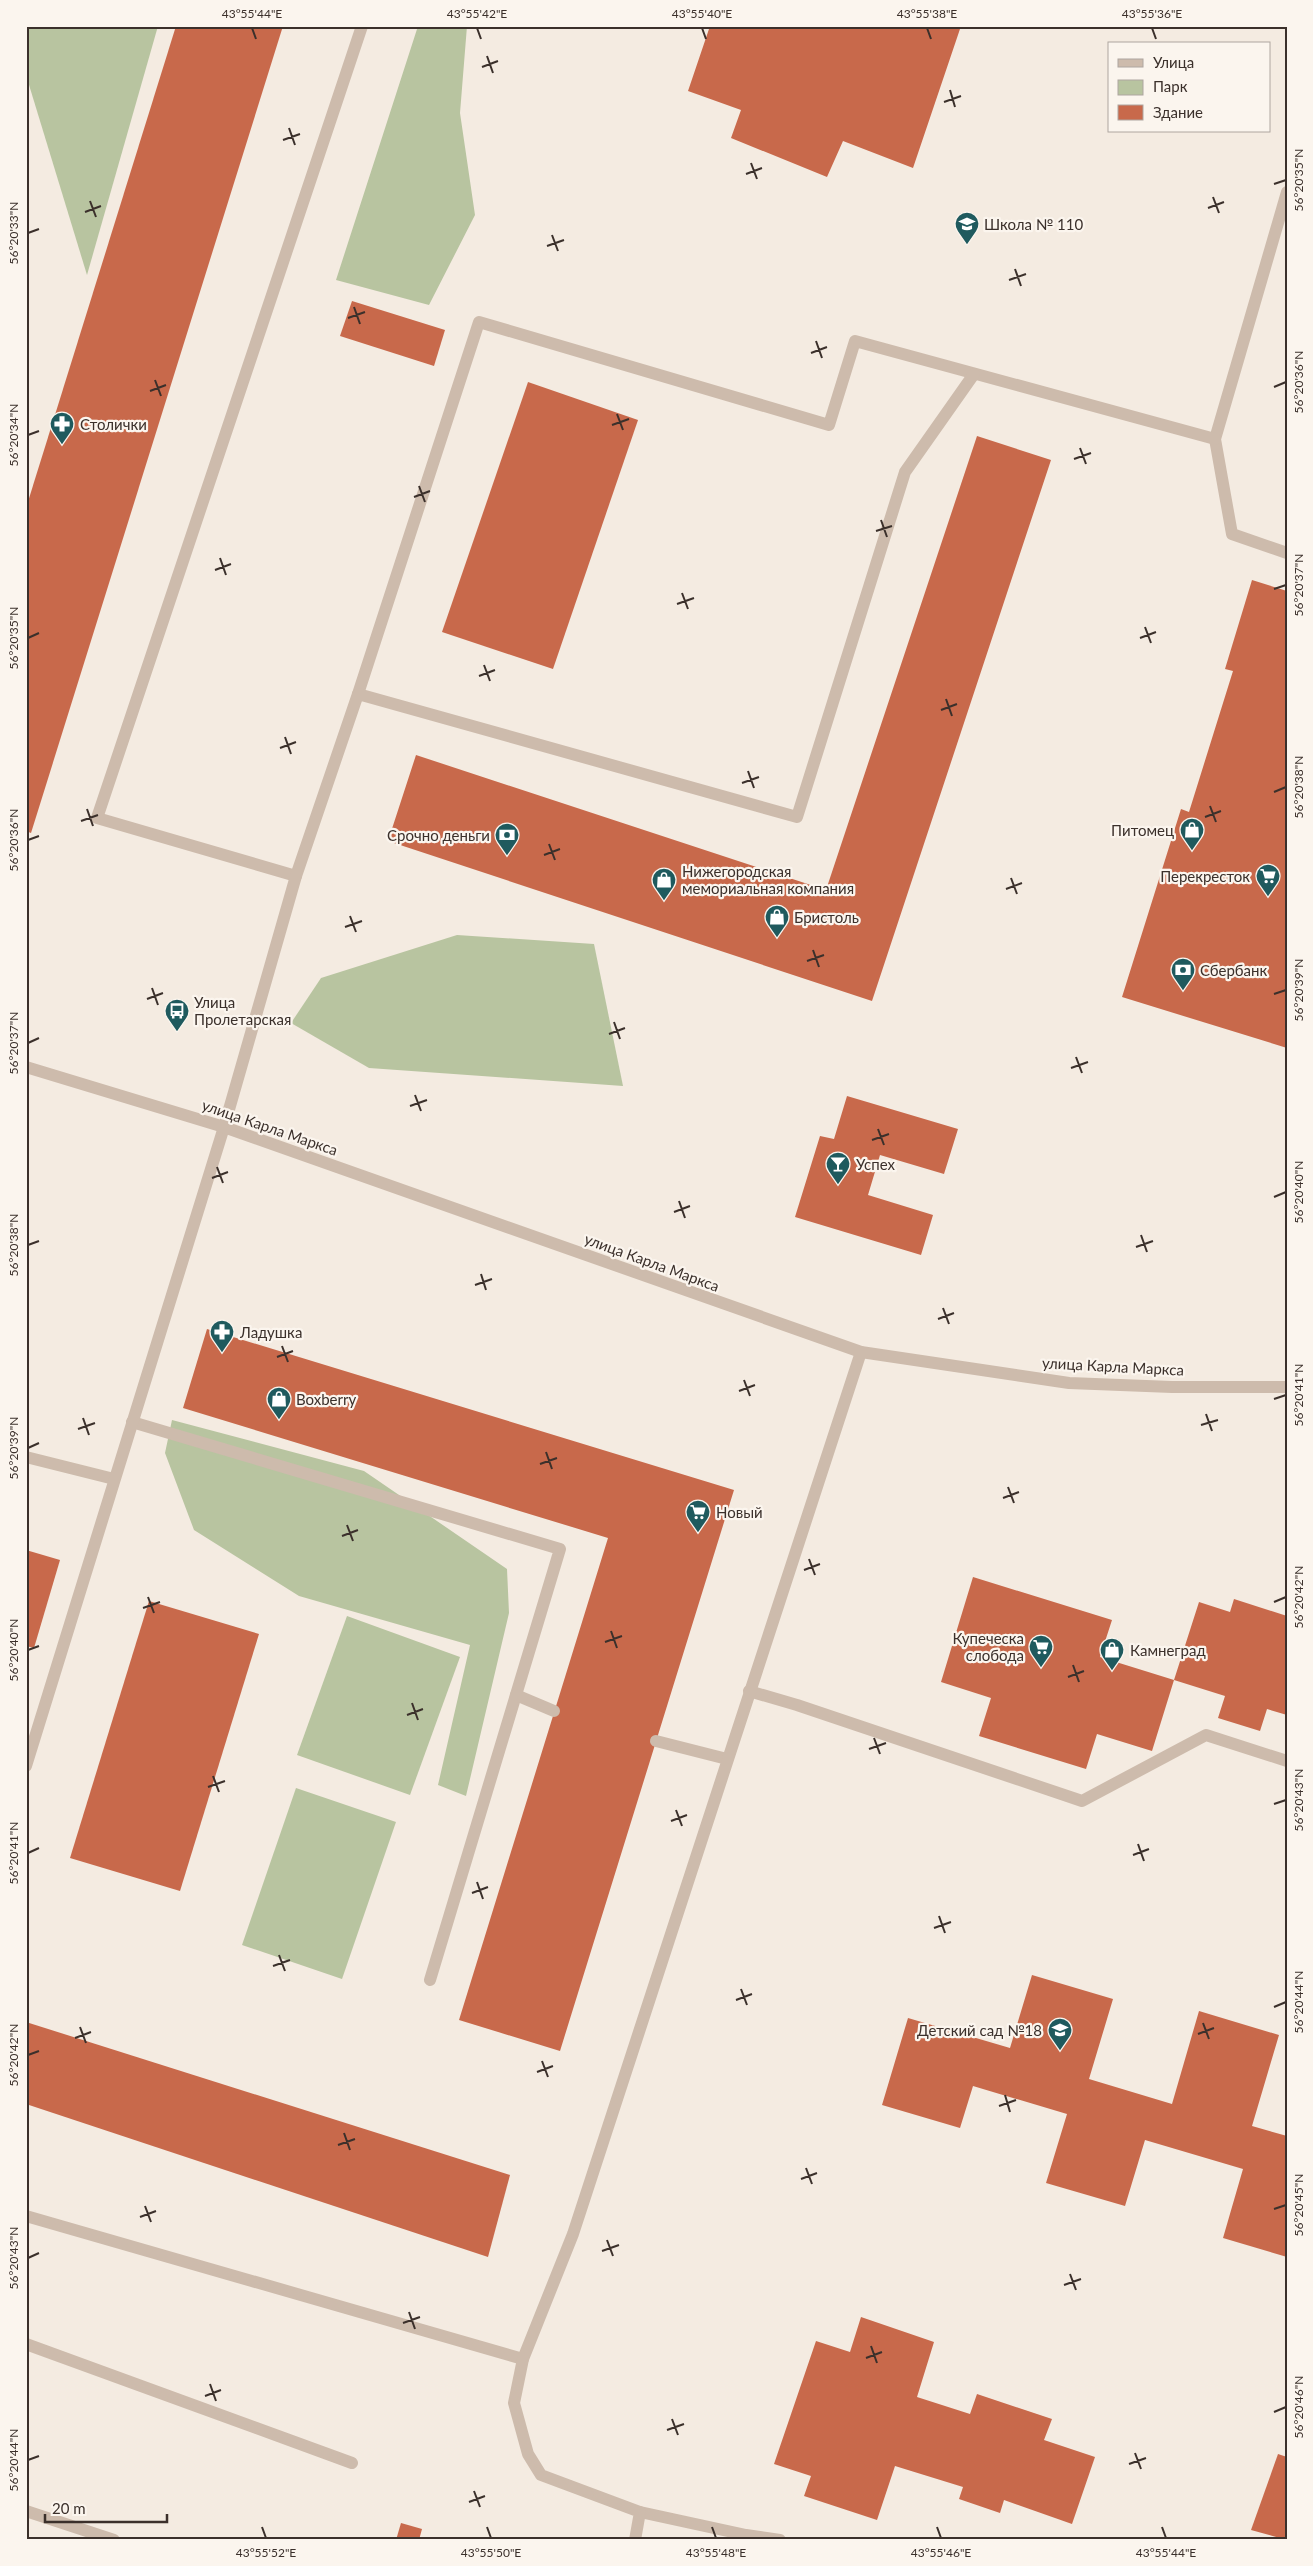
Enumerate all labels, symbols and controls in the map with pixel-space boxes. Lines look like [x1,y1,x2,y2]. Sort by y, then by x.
text: 43°55'44"E [222,6,282,21]
text: 43°55'42"E [447,6,507,21]
text: 43°55'40"E [672,6,732,21]
text: 43°55'38"E [897,6,957,21]
text: 43°55'36"E [1122,6,1182,21]
legend [1108,42,1270,132]
text: Улица [1153,53,1194,71]
text: Парк [1153,77,1188,95]
text: Здание [1153,103,1203,121]
text: 56°20'35"N [1291,149,1306,211]
text: 56°20'33"N [6,202,21,264]
school or university icon: Школа № 110 [954,211,980,245]
place label: Школа № 110 [984,215,1083,233]
text: 56°20'36"N [1291,351,1306,413]
text: 56°20'34"N [6,404,21,466]
pharmacy icon: Столички [49,411,75,445]
place label: Столички [80,415,147,433]
text: 56°20'37"N [1291,554,1306,616]
text: 56°20'35"N [6,607,21,669]
text: 56°20'38"N [1291,756,1306,818]
text: 56°20'36"N [6,809,21,871]
shop icon: Питомец [1179,817,1205,851]
place label: Питомец [1111,821,1174,839]
bank icon: Срочно деньги [494,822,520,856]
place label: Срочно деньги [387,826,490,844]
place label: Нижегородская мемориальная компания [682,862,854,897]
supermarket icon: Перекресток [1255,863,1281,897]
shop icon: Нижегородская мемориальная компания [651,867,677,901]
place label: Перекресток [1160,867,1250,885]
shop icon: Бристоль [764,904,790,938]
place label: Бристоль [794,908,859,926]
bank icon: Сбербанк [1170,957,1196,991]
text: 56°20'39"N [1291,959,1306,1021]
place label: Сбербанк [1200,961,1268,979]
place label: Улица Пролетарская [194,993,291,1028]
bus stop icon: Улица Пролетарская [164,998,190,1032]
text: 56°20'37"N [6,1012,21,1074]
street label: улица Карла Маркса [200,1095,340,1159]
bar icon: Успех [825,1151,851,1185]
place label: Успех [856,1155,895,1173]
text: 56°20'40"N [1291,1161,1306,1223]
text: 56°20'38"N [6,1214,21,1276]
street label: улица Карла Маркса [582,1229,722,1295]
pharmacy icon: Ладушка [209,1319,235,1353]
place label: Ладушка [239,1323,302,1341]
street label: улица Карла Маркса [1042,1353,1184,1379]
text: 56°20'41"N [1291,1364,1306,1426]
shop icon: Boxberry [266,1386,292,1420]
place label: Boxberry [296,1390,356,1408]
text: 56°20'39"N [6,1417,21,1479]
supermarket icon: Новый [685,1499,711,1533]
place label: Новый [716,1503,763,1521]
text: 56°20'42"N [1291,1566,1306,1628]
text: 56°20'40"N [6,1619,21,1681]
place label: Купеческа слобода [953,1629,1024,1664]
supermarket icon: Купеческа слобода [1028,1634,1054,1668]
shop icon: Камнеград [1099,1637,1125,1671]
place label: Камнеград [1130,1641,1206,1659]
text: 56°20'43"N [1291,1769,1306,1831]
text: 56°20'41"N [6,1822,21,1884]
text: 56°20'44"N [1291,1971,1306,2033]
school or university icon: Детский сад №18 [1047,2017,1073,2051]
place label: Детский сад №18 [917,2021,1042,2039]
text: 56°20'42"N [6,2024,21,2086]
text: 56°20'45"N [1291,2174,1306,2236]
text: 56°20'43"N [6,2227,21,2289]
text: 56°20'46"N [1291,2376,1306,2438]
text: 56°20'44"N [6,2429,21,2491]
scale bar [45,2491,168,2523]
text: 20 m [52,2499,86,2517]
text: 43°55'52"E [236,2545,296,2560]
text: 43°55'50"E [461,2545,521,2560]
text: 43°55'48"E [686,2545,746,2560]
text: 43°55'46"E [911,2545,971,2560]
text: 43°55'44"E [1136,2545,1196,2560]

